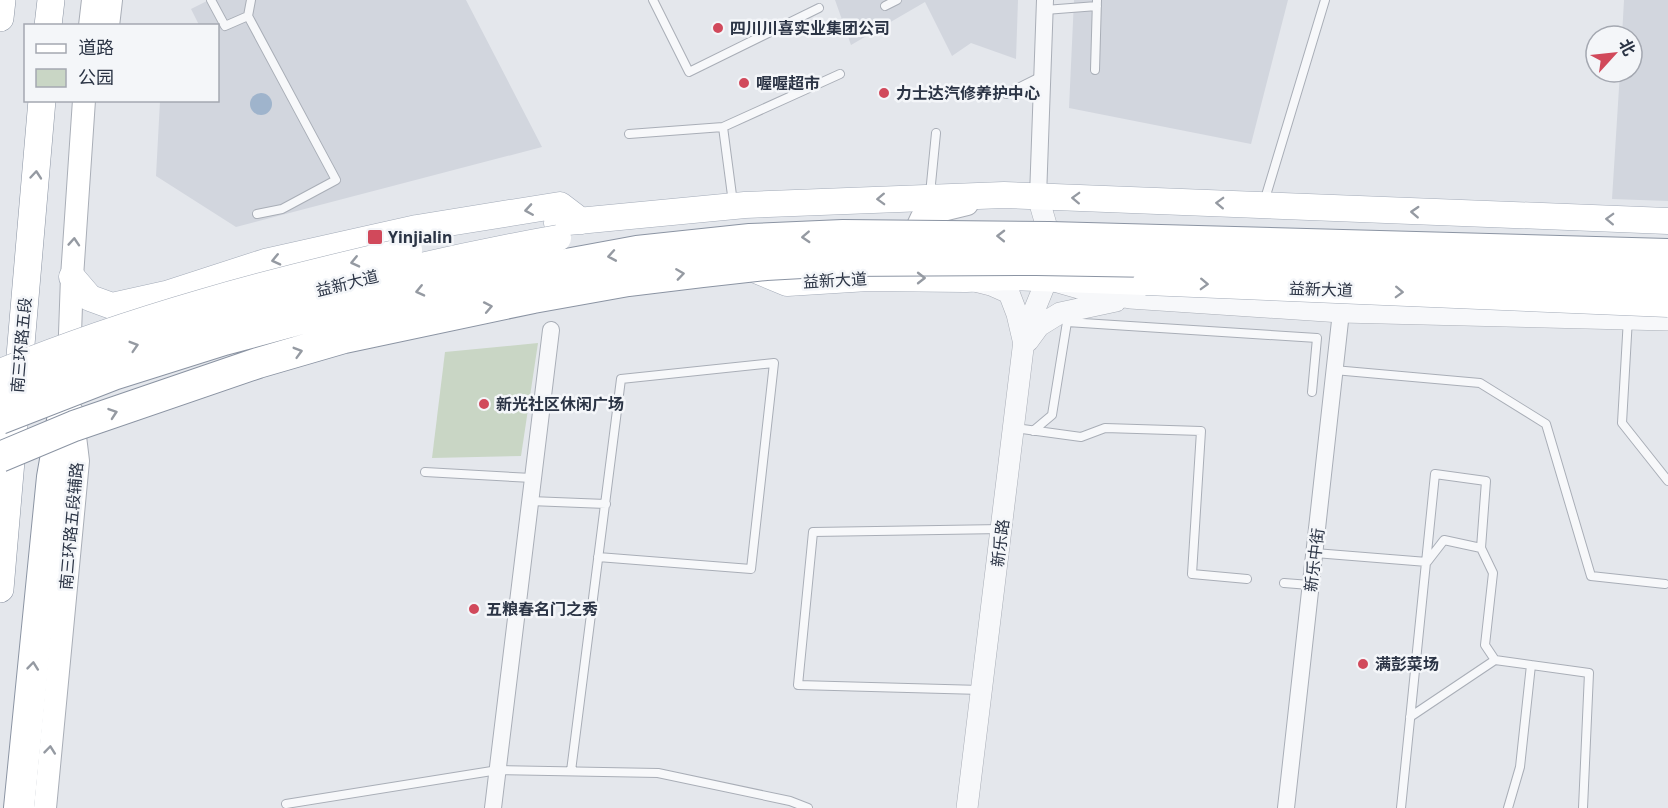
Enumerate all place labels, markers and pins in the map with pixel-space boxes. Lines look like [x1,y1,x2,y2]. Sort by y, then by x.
place label: 四川川喜实业集团公司 [730,17,890,39]
marker: 四川川喜实业集团公司 [711,21,725,35]
place label: 喔喔超市 [756,72,820,94]
marker: 喔喔超市 [737,76,751,90]
place label: 力士达汽修养护中心 [896,82,1040,104]
marker: 力士达汽修养护中心 [877,86,891,100]
place label: Yinjialin [388,226,452,248]
marker: Yinjialin [366,228,384,246]
place label: 新光社区休闲广场 [496,393,624,415]
marker: 新光社区休闲广场 [477,397,491,411]
place label: 五粮春名门之秀 [486,598,598,620]
marker: 五粮春名门之秀 [467,602,481,616]
place label: 满彭菜场 [1375,653,1439,675]
marker: 满彭菜场 [1356,657,1370,671]

